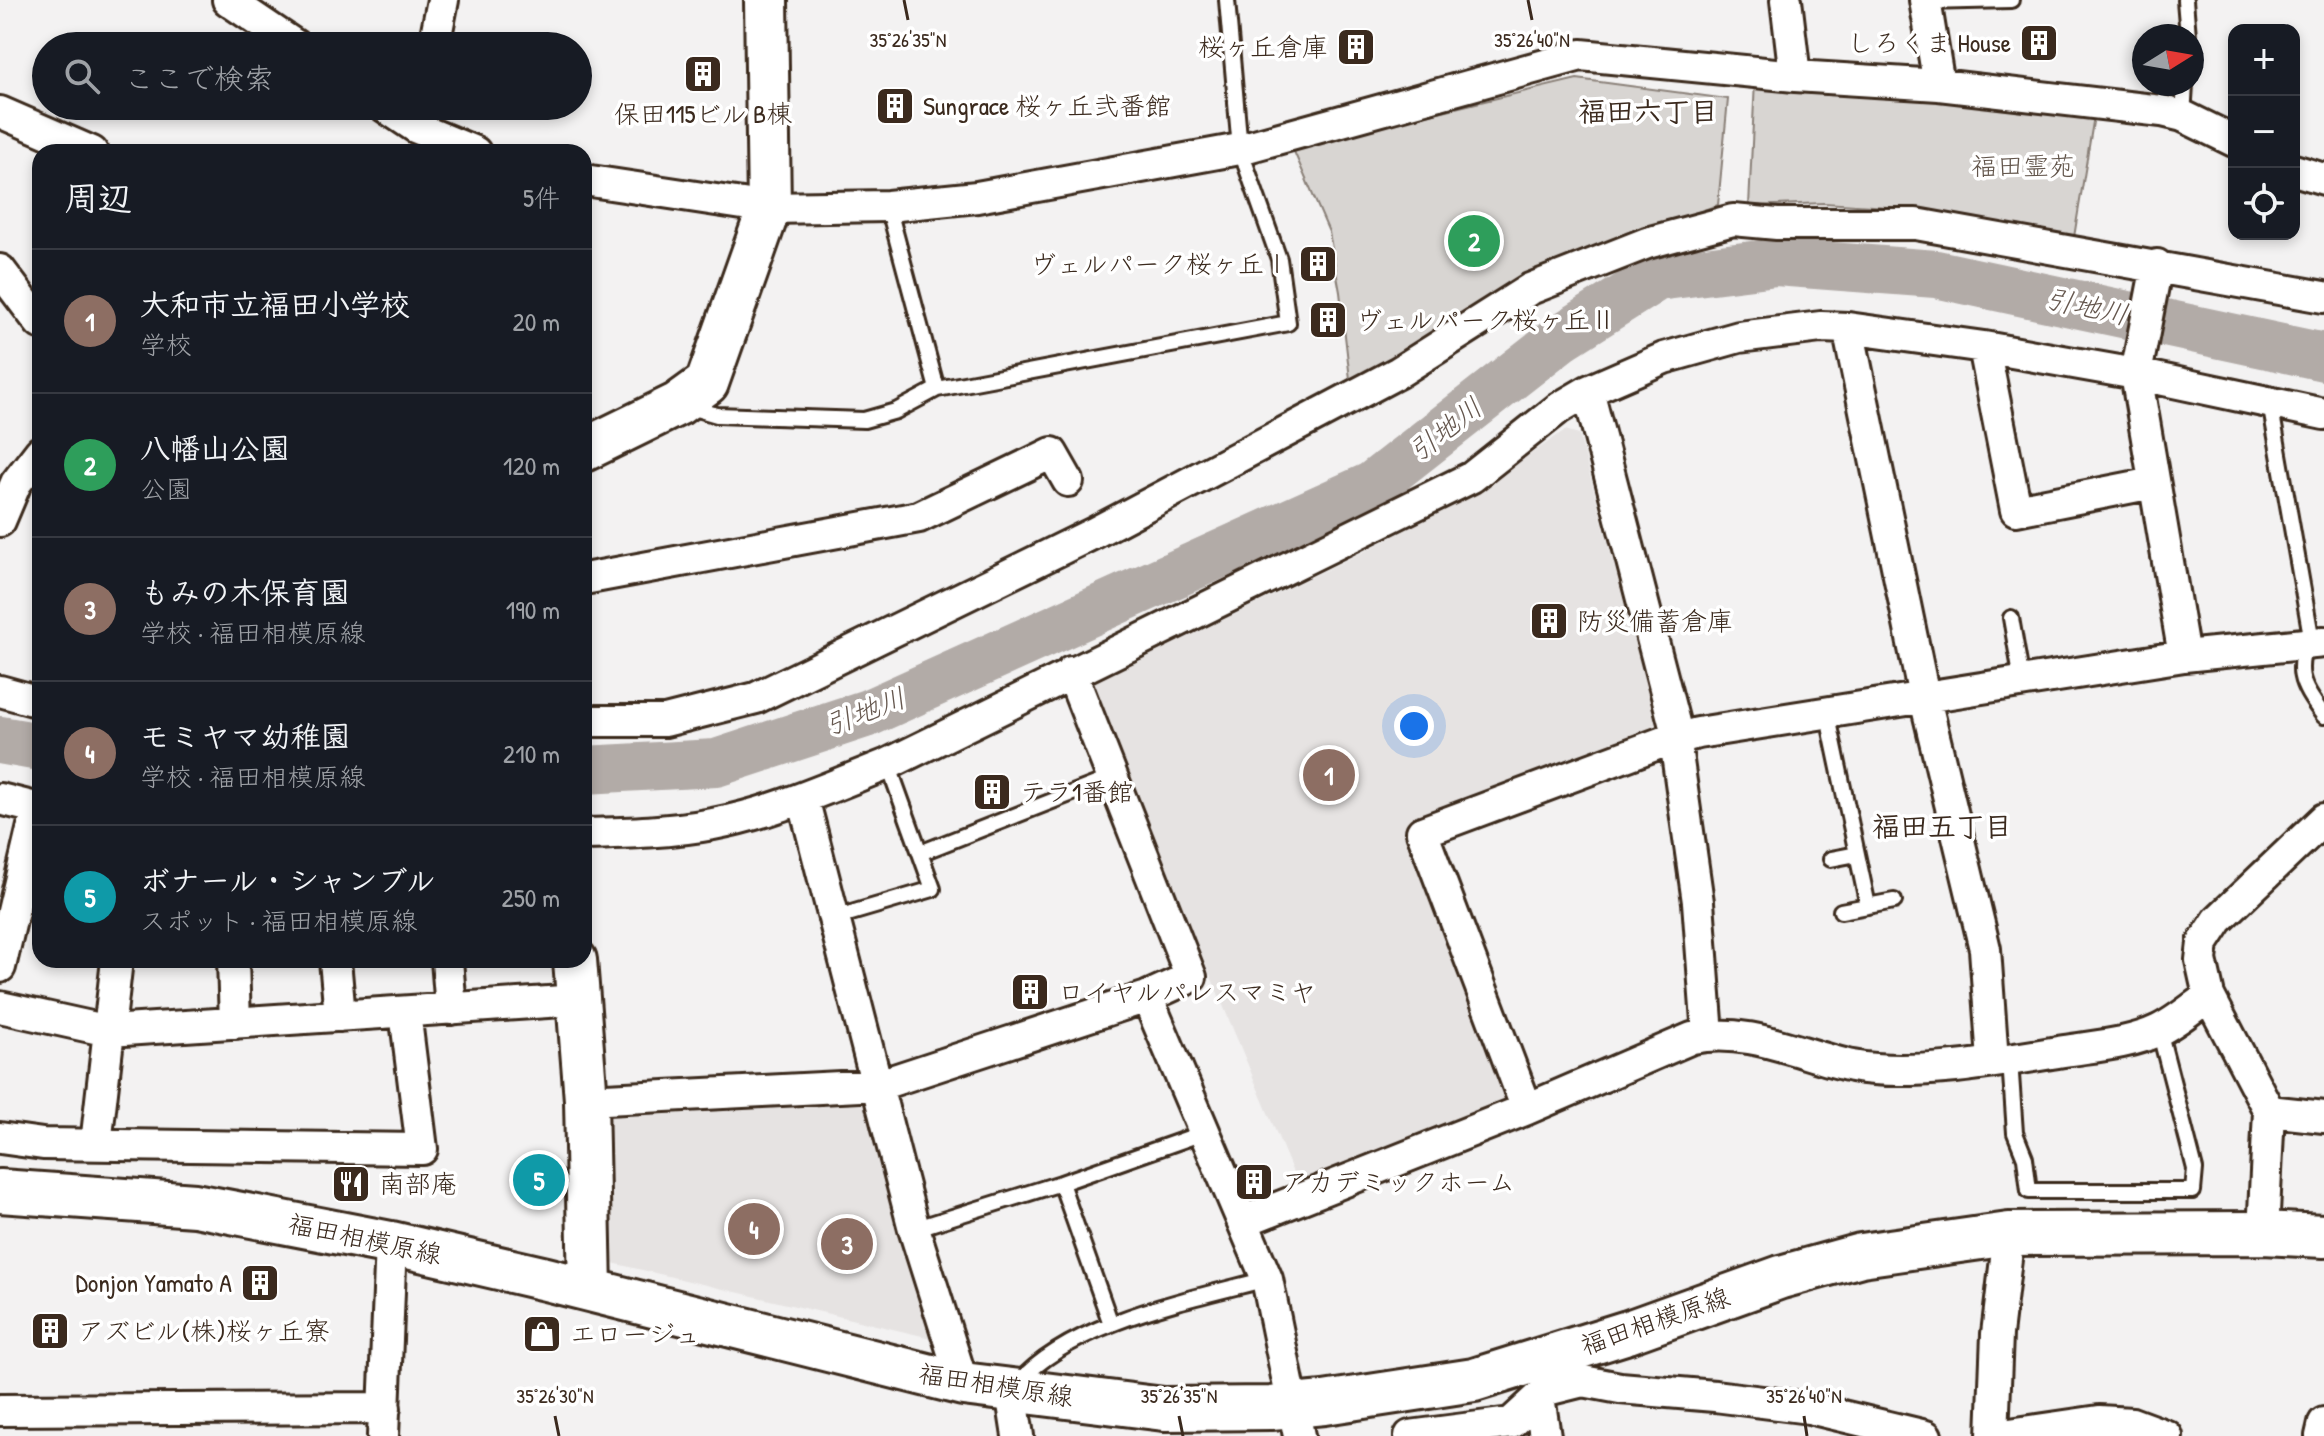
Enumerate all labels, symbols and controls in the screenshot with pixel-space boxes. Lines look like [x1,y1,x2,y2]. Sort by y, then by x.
building icon: しろくま House [2018,22,2060,64]
north arrow [2132,24,2204,96]
map controls [2228,24,2300,240]
button: + [2228,24,2300,96]
place label: しろくま House [1848,25,2011,60]
text: 35°26'35"N [870,26,946,53]
building icon: 桜ヶ丘倉庫 [1335,26,1377,68]
text: 35°26'40"N [1494,26,1570,53]
place label: 桜ヶ丘倉庫 [1198,29,1328,64]
search box [32,32,592,120]
building icon: 保田115ビル B棟 [682,53,724,95]
icon: search [60,54,104,98]
text: ここで検索 [124,58,274,98]
building icon: Sungrace 桜ヶ丘弐番館 [874,85,916,127]
place label: Sungrace 桜ヶ丘弐番館 [923,88,1171,123]
district label: 福田六丁目 [1578,92,1718,130]
place label: 保田115ビル B棟 [614,96,792,131]
button: − [2228,96,2300,168]
park label: 福田霊苑 [1971,148,2075,183]
button: locate [2228,168,2300,240]
text: 周辺 [64,175,132,221]
text: 5件 [523,180,560,215]
pin: 2 [1448,211,1500,271]
building icon: ヴェルパーク桜ヶ丘Ⅰ [1297,243,1339,285]
place label: ヴェルパーク桜ヶ丘Ⅰ [1030,246,1290,281]
water label: 引地川 [2042,279,2132,333]
text: 大和市立福田小学校 [140,284,410,324]
building icon: ヴェルパーク桜ヶ丘Ⅱ [1307,299,1349,341]
place label: ヴェルパーク桜ヶ丘Ⅱ [1356,302,1616,337]
text: 1 [85,304,95,339]
text: 20 m [513,304,560,339]
text: 学校 [140,327,192,362]
water label: 引地川 [1400,388,1490,470]
text: 八幡山公園 [140,428,290,468]
text: 2 [84,448,96,483]
text: 120 m [503,448,560,483]
text: 公園 [140,471,192,506]
text: もみの木保育園 [140,572,350,612]
text: 3 [84,592,96,627]
text: 190 m [506,592,560,627]
building icon: 防災備蓄倉庫 [1528,600,1570,642]
place label: 防災備蓄倉庫 [1577,603,1733,638]
text: 学校 · 福田相模原線 [140,615,365,650]
water label: 引地川 [819,678,911,744]
your location [1394,706,1434,746]
text: モミヤマ幼稚園 [140,716,351,756]
text: 4 [85,736,95,771]
text: 210 m [503,736,560,771]
pin: 1 [1303,745,1355,805]
text: 学校 · 福田相模原線 [140,759,365,794]
building icon: テラ1番館 [971,771,1013,813]
place label: テラ1番館 [1020,774,1133,809]
district label: 福田五丁目 [1872,807,2012,845]
text: ボナール・シャンブル [140,860,436,900]
text: 5 [85,880,96,915]
text: 250 m [502,880,560,915]
text: スポット · 福田相模原線 [140,903,417,938]
building icon: ロイヤルパレスマミヤ [1009,971,1051,1013]
place label: ロイヤルパレスマミヤ [1058,974,1316,1009]
pin: 5 [513,1150,565,1210]
building icon: アカデミックホーム [1233,1161,1275,1203]
restaurant icon: 南部庵 [330,1163,372,1205]
place label: アカデミックホーム [1282,1164,1515,1199]
place label: 南部庵 [379,1166,457,1201]
pin: 4 [728,1199,780,1259]
street label: 福田相模原線 [285,1205,445,1272]
pin: 3 [821,1214,873,1274]
building icon: Donjon Yamato A [239,1262,281,1304]
place label: Donjon Yamato A [75,1265,232,1300]
street label: 福田相模原線 [1575,1279,1734,1362]
building icon: アズビル(株)桜ヶ丘寮 [29,1310,71,1352]
place label: アズビル(株)桜ヶ丘寮 [78,1313,330,1348]
shop icon: エロージュ [521,1313,563,1355]
place label: エロージュ [570,1316,701,1351]
street label: 福田相模原線 [916,1355,1076,1414]
text: 35°26'30"N [516,1382,594,1409]
text: 35°26'35"N [1141,1382,1217,1409]
text: 35°26'40"N [1766,1382,1842,1409]

